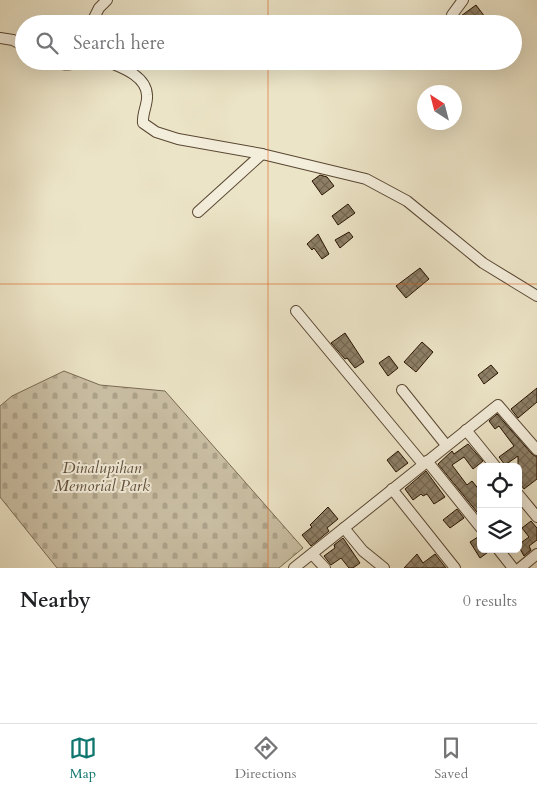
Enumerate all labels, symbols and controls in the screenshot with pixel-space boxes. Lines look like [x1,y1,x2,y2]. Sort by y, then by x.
search box [15,15,522,70]
icon: search [33,29,61,57]
text: Search here [73,30,165,56]
north arrow [417,85,462,130]
park label: Dinalupihan Memorial Park [54,457,150,497]
map controls [477,463,522,553]
button: locate [477,463,522,508]
button: layers [477,508,522,553]
text: Nearby [20,586,91,615]
text: 0 results [463,590,517,612]
tab: Map [69,734,97,783]
tab: Directions [235,734,296,783]
tab: Saved [434,734,468,783]

